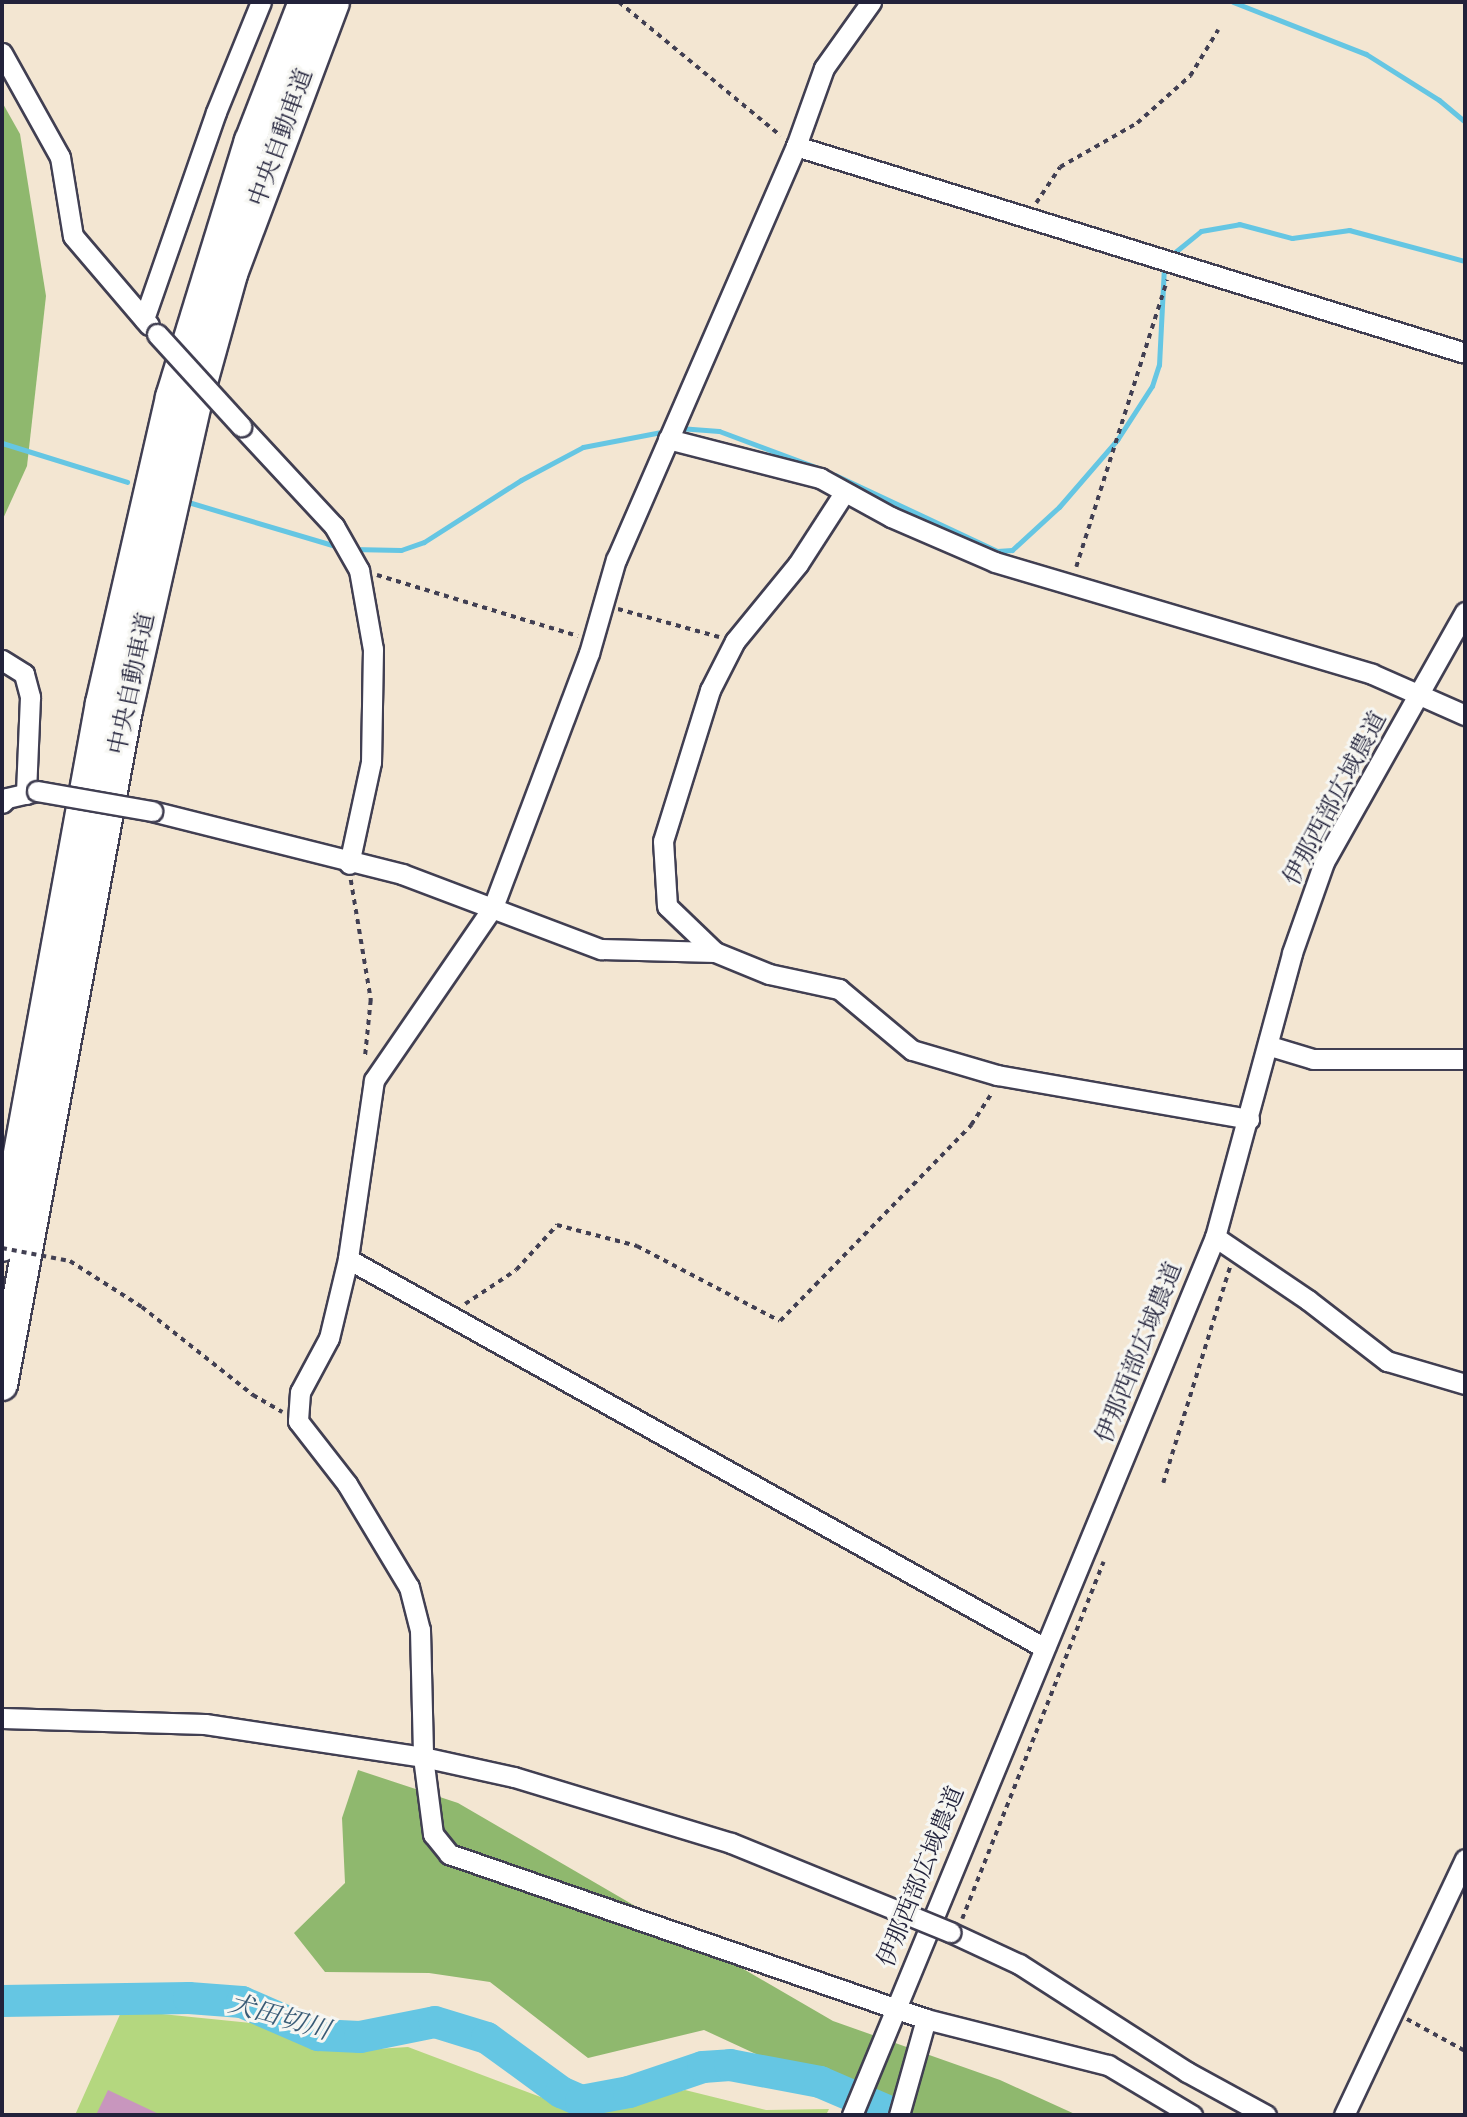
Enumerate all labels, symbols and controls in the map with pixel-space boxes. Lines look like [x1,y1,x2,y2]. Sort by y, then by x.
street label: 中央自動車道 [244,65,320,211]
street label: 中央自動車道 [104,611,162,757]
street label: 伊那西部広域農道 [1278,707,1394,891]
street label: 伊那西部広域農道 [1091,1259,1189,1447]
street label: 伊那西部広域農道 [873,1783,971,1971]
water label: 犬田切川 [225,1989,333,2047]

